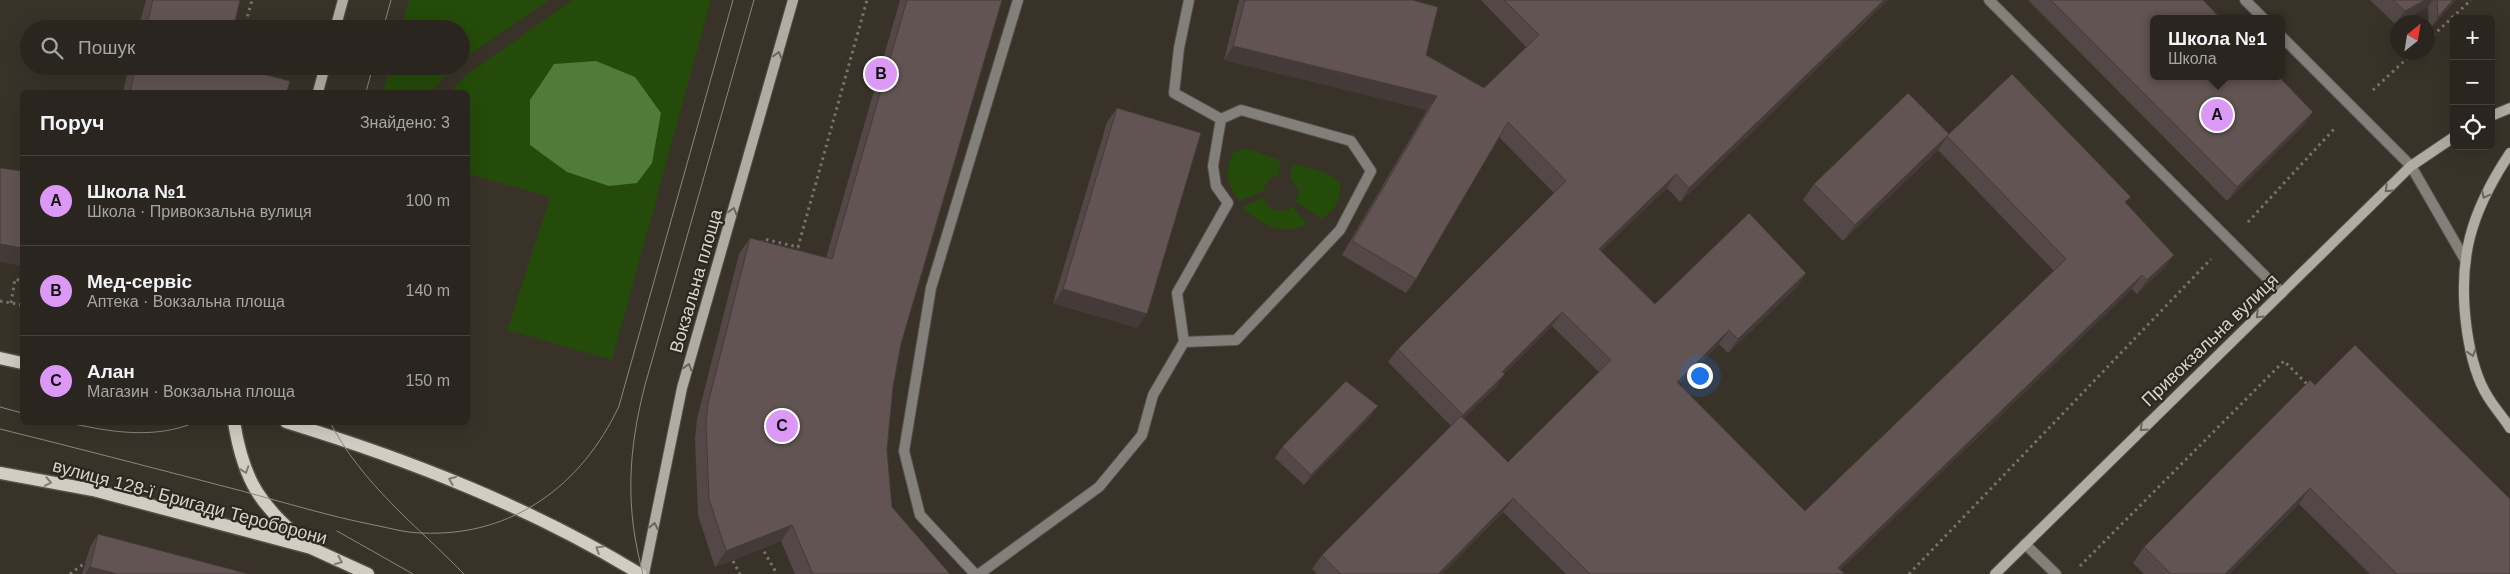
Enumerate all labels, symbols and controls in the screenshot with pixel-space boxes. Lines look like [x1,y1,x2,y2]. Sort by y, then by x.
popup [2150,15,2285,80]
north arrow [2390,15,2435,60]
map controls [2450,15,2495,150]
button: + [2450,15,2495,60]
search box [20,20,470,75]
text: Школа №1 [2168,28,2267,49]
icon: search [38,34,66,62]
text: Пошук [78,37,135,58]
text: Школа [2168,50,2217,67]
one-way arrow [772,51,782,60]
pin: B [865,55,897,93]
button: − [2450,60,2495,105]
pin: A [2201,96,2233,134]
button: locate [2450,105,2495,150]
text: Поруч [40,111,104,134]
text: Знайдено: 3 [360,114,450,131]
text: Школа №1 [87,181,186,202]
one-way arrow [2385,183,2394,192]
one-way arrow [2481,190,2491,199]
text: A [50,192,62,209]
text: 100 m [406,192,450,209]
text: Школа · Привокзальна вулиця [87,203,312,220]
street label: Вокзальна площа [666,206,726,355]
one-way arrow [727,208,737,216]
street label: Привокзальна вулиця [2138,270,2282,410]
text: Мед-сервіс [87,271,192,292]
text: B [50,282,62,299]
text: 140 m [406,282,450,299]
text: Аптека · Вокзальна площа [87,293,285,310]
one-way arrow [2256,309,2265,318]
one-way arrow [2466,349,2476,357]
text: Алан [87,361,135,382]
your location [1687,363,1713,389]
one-way arrow [682,364,692,372]
text: C [50,372,62,389]
text: 150 m [406,372,450,389]
text: Магазин · Вокзальна площа [87,383,295,400]
pin: C [766,407,798,445]
one-way arrow [2140,423,2149,432]
street label: вулиця 128-ї Бригади Тероборони [51,456,329,548]
one-way arrow [239,465,249,474]
one-way arrow [448,475,457,486]
one-way arrow [43,476,52,486]
one-way arrow [648,522,658,531]
one-way arrow [595,545,604,555]
one-way arrow [334,554,343,565]

